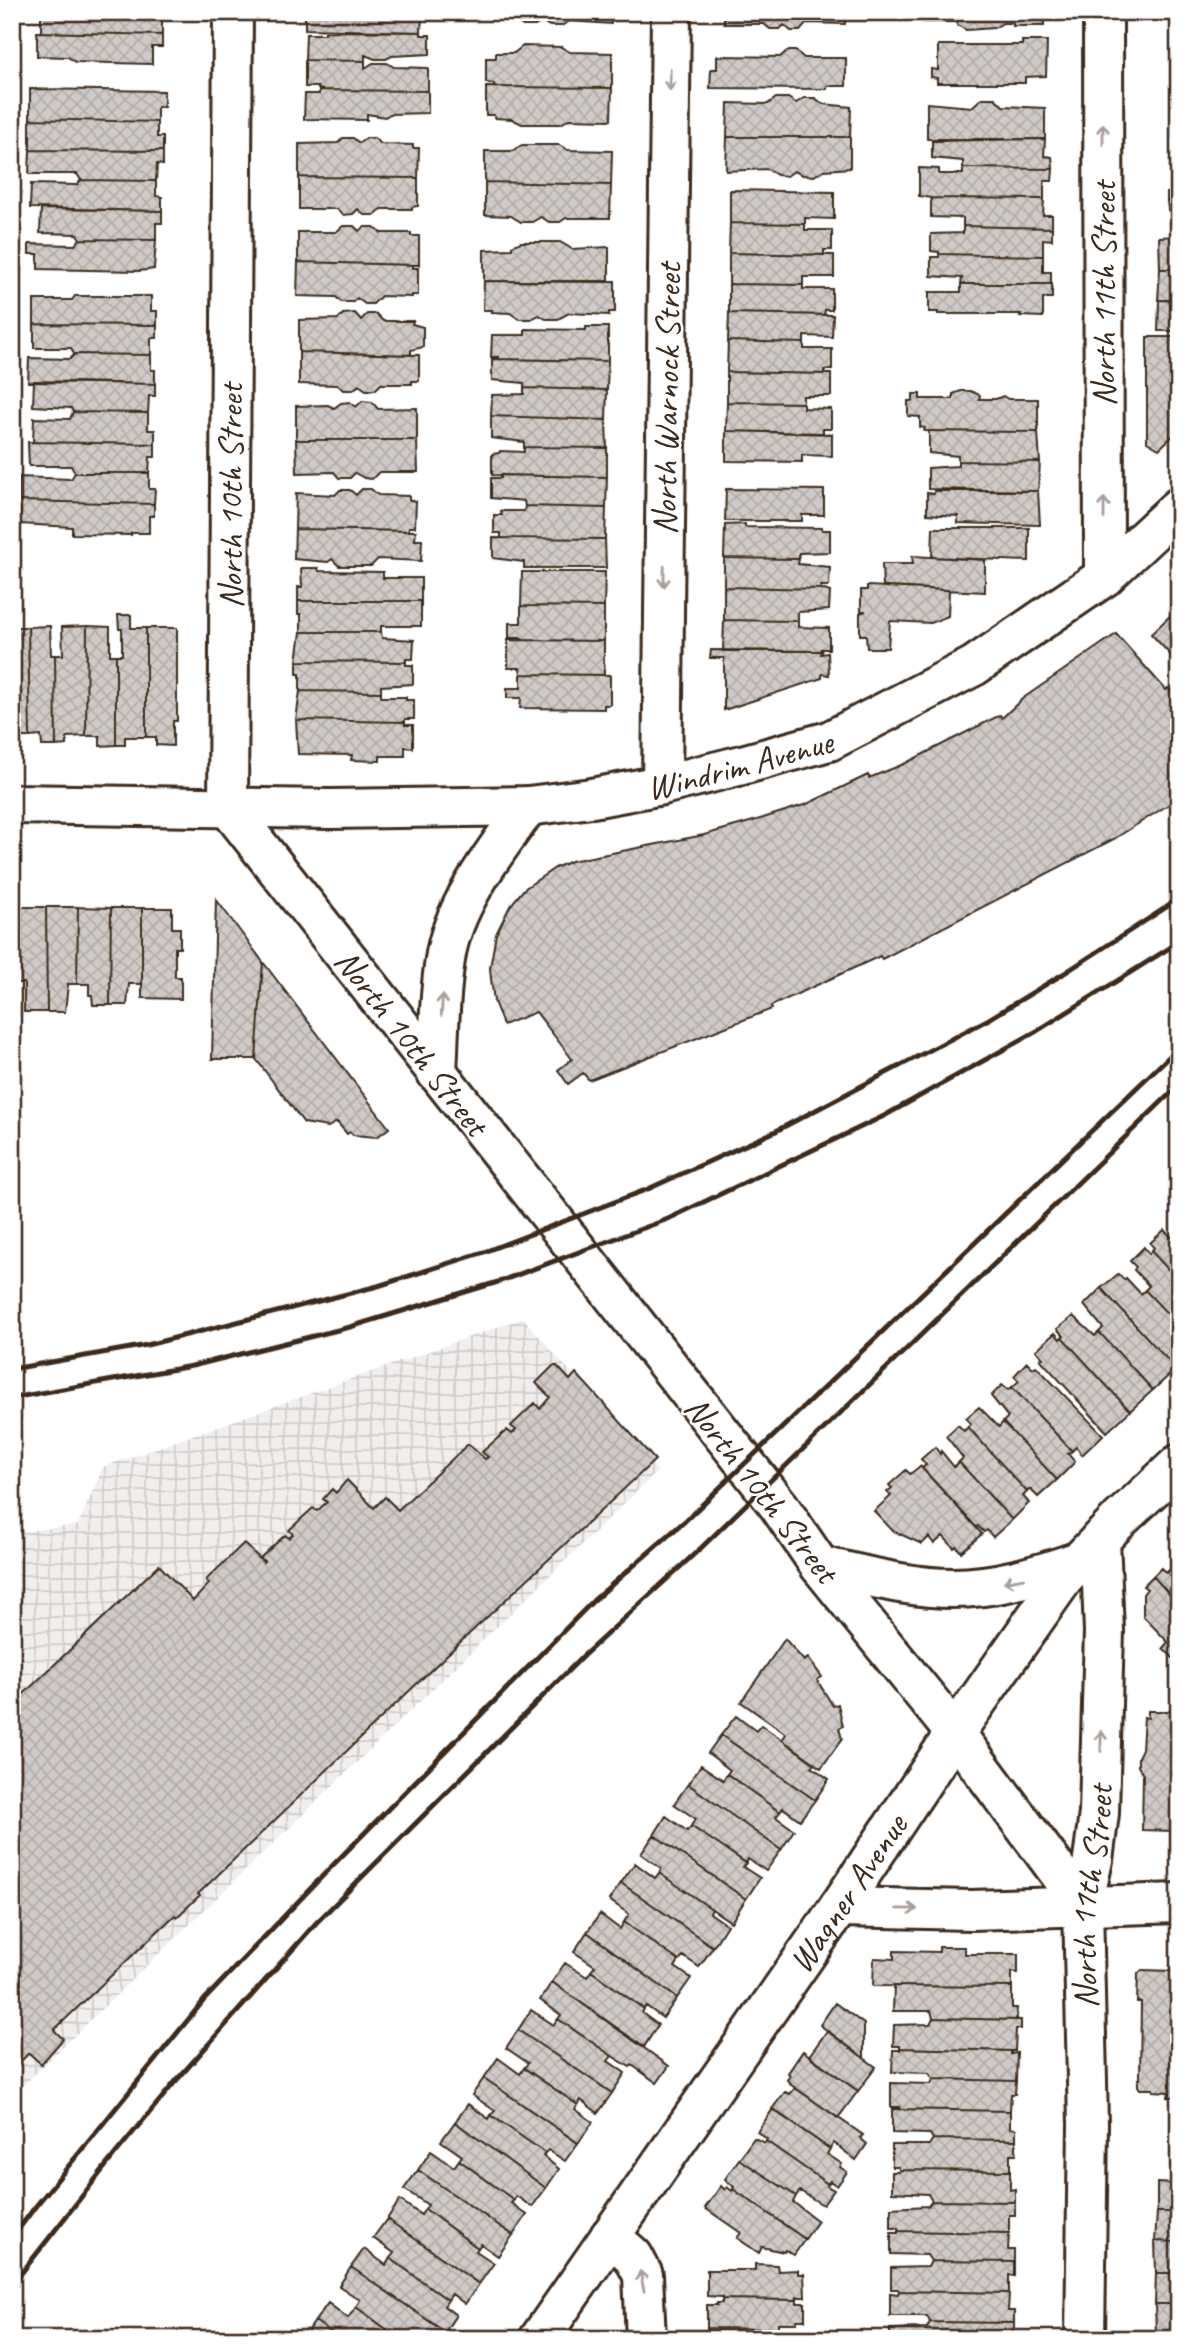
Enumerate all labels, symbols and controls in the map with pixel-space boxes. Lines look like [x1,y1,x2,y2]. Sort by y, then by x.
one-way arrow [663,69,677,92]
one-way arrow [1096,123,1110,146]
street label: North 11th Street [1081,178,1126,406]
street label: North Warnock Street [642,259,691,535]
street label: North 10th Street [208,380,253,608]
one-way arrow [1097,497,1111,520]
one-way arrow [657,566,671,589]
street label: Windrim Avenue [643,718,840,810]
street label: North 10th Street [325,940,501,1147]
one-way arrow [435,994,448,1017]
street label: North 10th Street [675,1387,851,1594]
one-way arrow [1003,1574,1026,1587]
one-way arrow [1094,1729,1107,1752]
street label: North 11th Street [1060,1781,1123,2009]
street label: Wagner Avenue [778,1804,919,1982]
one-way arrow [895,1902,918,1916]
one-way arrow [635,2271,648,2293]

